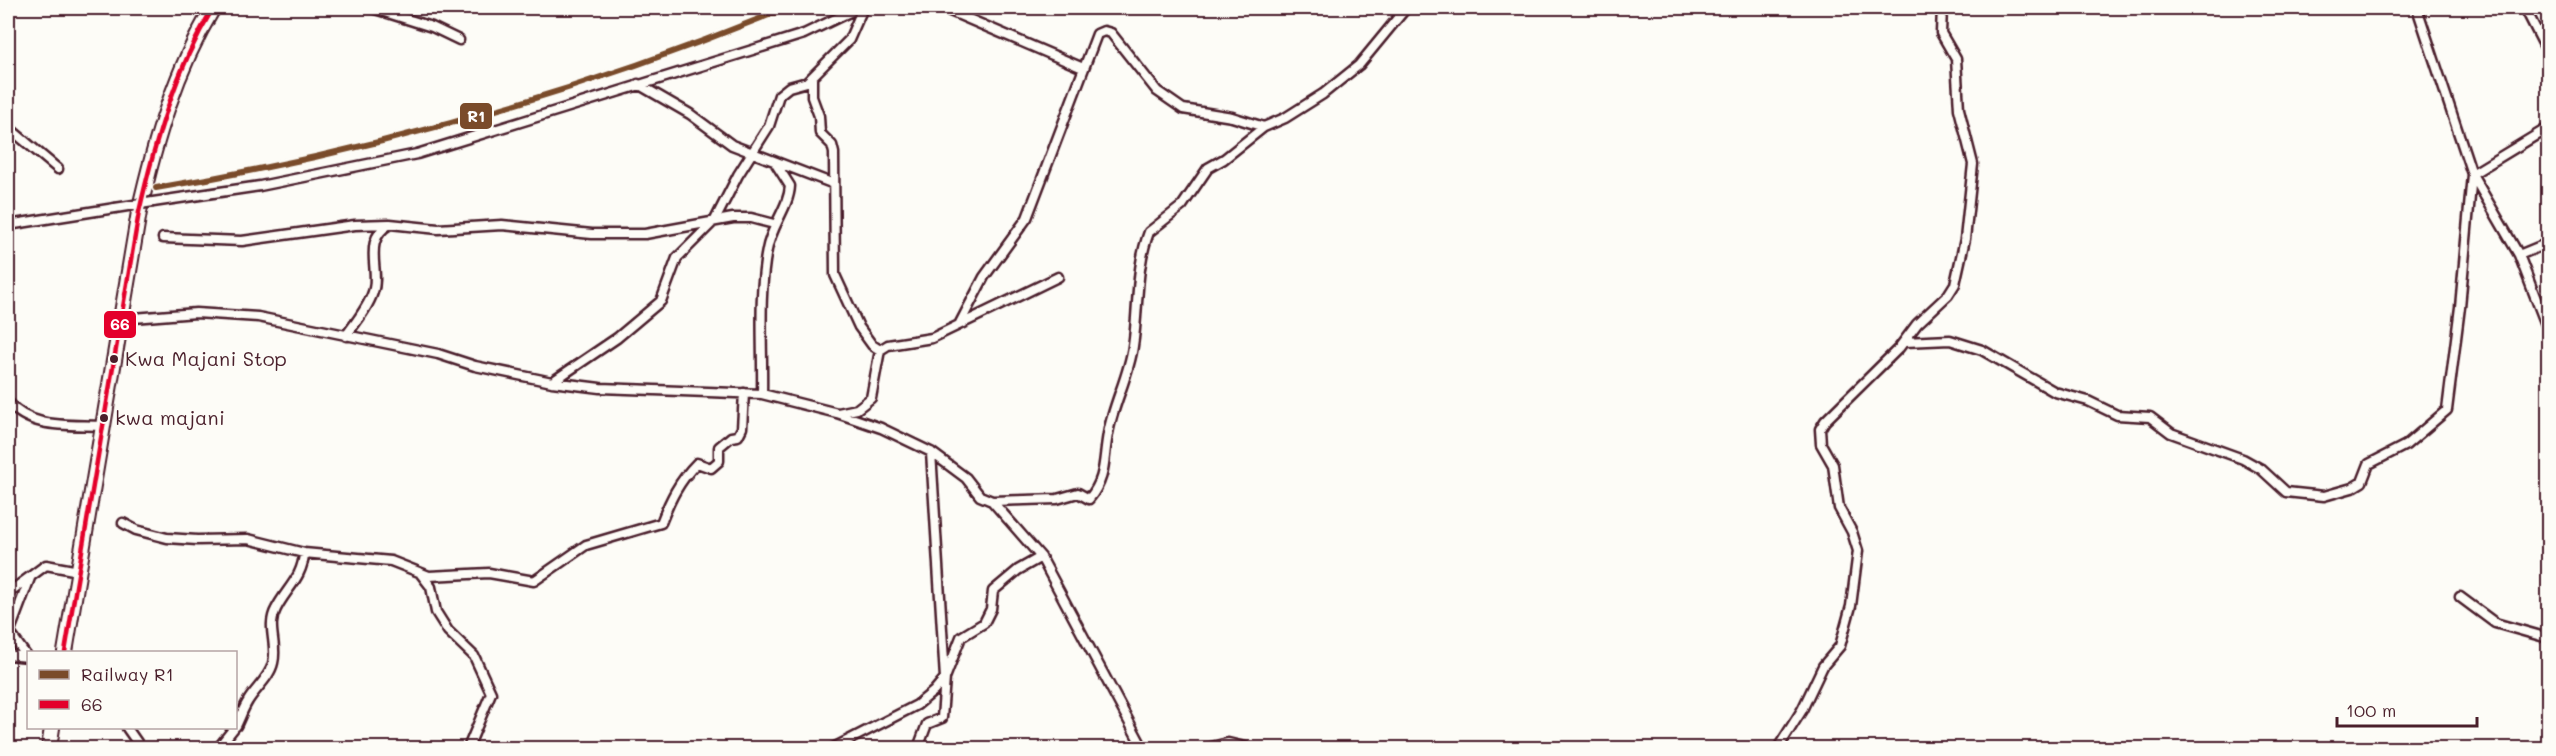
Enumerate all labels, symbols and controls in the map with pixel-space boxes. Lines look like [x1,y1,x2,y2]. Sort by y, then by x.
line badge: R1 [459,102,493,130]
text: R1 [467,105,485,126]
line badge: 66 [103,310,137,339]
text: 66 [110,313,130,334]
place label: Kwa Majani Stop [125,345,287,371]
marker: Kwa Majani Stop [108,353,120,365]
place label: kwa majani [115,404,225,430]
marker: kwa majani [98,412,110,424]
legend [27,651,237,729]
text: Railway R1 [81,662,174,686]
scale bar [2337,690,2476,728]
text: 66 [81,692,103,716]
text: 100 m [2346,698,2396,722]

